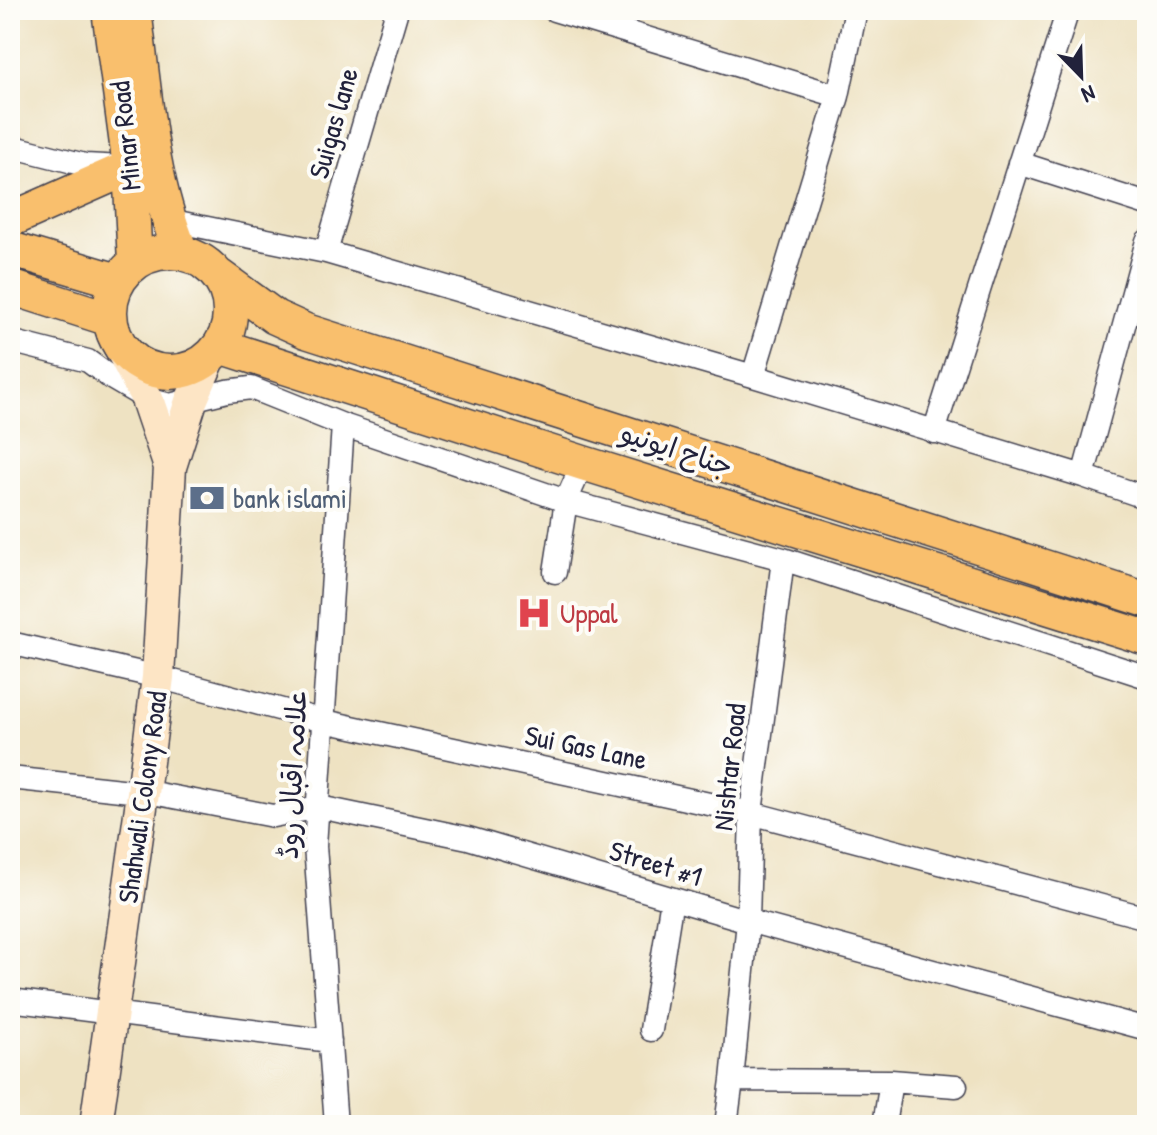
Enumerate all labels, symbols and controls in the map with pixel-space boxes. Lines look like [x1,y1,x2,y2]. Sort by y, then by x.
north arrow [1041,36,1121,116]
street label: Suigas lane [299,63,367,183]
text: N [1077,78,1100,111]
street label: Minar Road [100,79,150,193]
street label: جناح ایونیو [614,412,738,485]
bank icon: bank islami [188,479,226,517]
place label: bank islami [233,479,347,517]
hospital icon: Uppal [515,594,553,632]
place label: Uppal [560,594,618,632]
street label: علامہ اقبال روڈ [269,688,315,860]
street label: Shahwali Colony Road [108,689,176,905]
street label: Nishtar Road [703,702,755,832]
street label: Sui Gas Lane [522,716,650,778]
street label: Street #1 [605,831,707,895]

